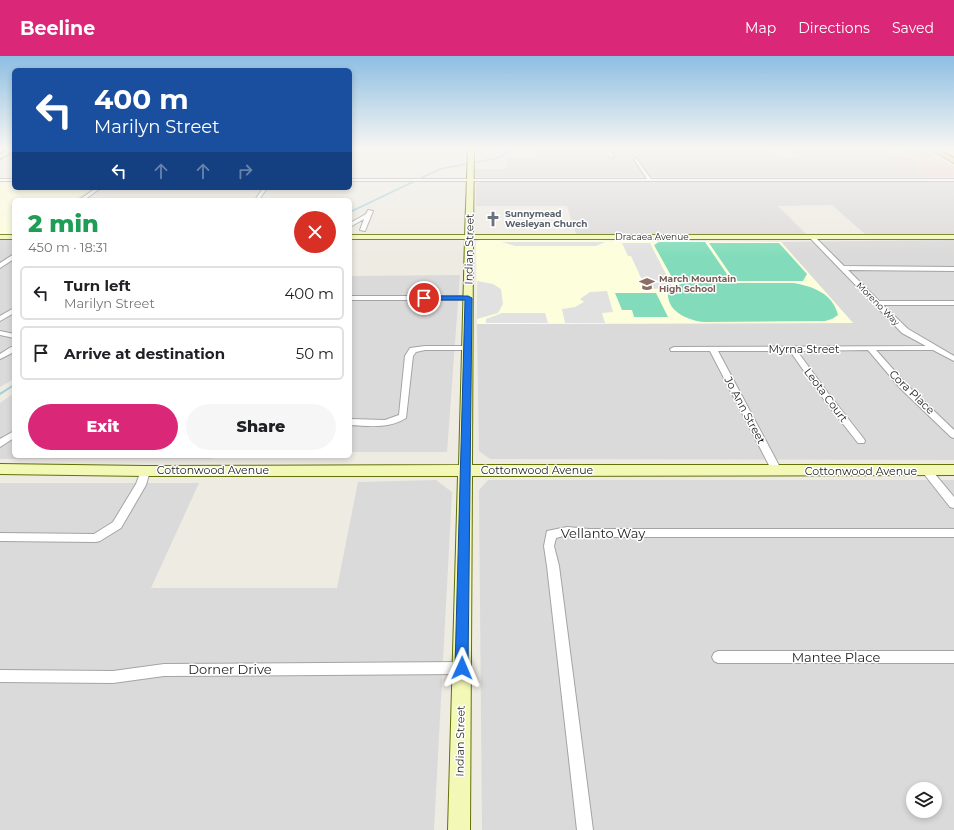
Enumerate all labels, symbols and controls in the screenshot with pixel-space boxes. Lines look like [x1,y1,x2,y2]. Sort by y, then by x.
text: Beeline [20,17,95,40]
text: Map [745,19,776,37]
text: Directions [798,19,870,37]
text: Saved [892,19,934,37]
text: 400 m [94,82,189,116]
icon: left [28,84,80,136]
text: Marilyn Street [94,116,220,138]
icon: left [108,160,130,182]
icon: ahead [150,160,172,182]
icon: ahead [192,160,214,182]
icon: right [234,160,256,182]
place label: Sunnymead Wesleyan Church [505,208,588,229]
text: 2 min [28,209,99,238]
church icon: Sunnymead Wesleyan Church [484,210,502,228]
button: close [294,211,336,253]
street label: Indian Street [461,213,477,285]
street label: Dracaea Avenue [615,231,689,242]
text: 450 m · 18:31 [28,239,108,255]
place label: March Mountain High School [659,273,736,294]
school or university icon: March Mountain High School [638,275,656,293]
text: Turn left [64,276,131,295]
street label: Moreno Way [854,280,902,328]
pin [407,281,441,315]
icon: left [30,282,52,304]
text: 400 m [284,284,334,303]
icon: arrive [413,287,435,309]
text: Marilyn Street [64,295,155,311]
icon: arrive [30,342,52,364]
street label: Myrna Street [769,342,840,356]
text: Arrive at destination [64,344,225,363]
text: 50 m [296,344,334,363]
street label: Leota Court [801,365,851,425]
street label: Cora Place [886,367,938,417]
street label: Jo Ann Street [721,373,769,447]
button: Exit [28,404,178,450]
button: Share [186,404,336,450]
street label: Cottonwood Avenue [157,463,270,477]
street label: Cottonwood Avenue [481,463,594,477]
street label: Cottonwood Avenue [805,464,918,478]
street label: Vellanto Way [561,525,646,541]
position arrow [441,647,483,689]
street label: Mantee Place [792,649,880,665]
street label: Dorner Drive [188,661,272,677]
street label: Indian Street [452,705,468,777]
map controls [906,782,942,818]
button: layers [906,782,942,818]

